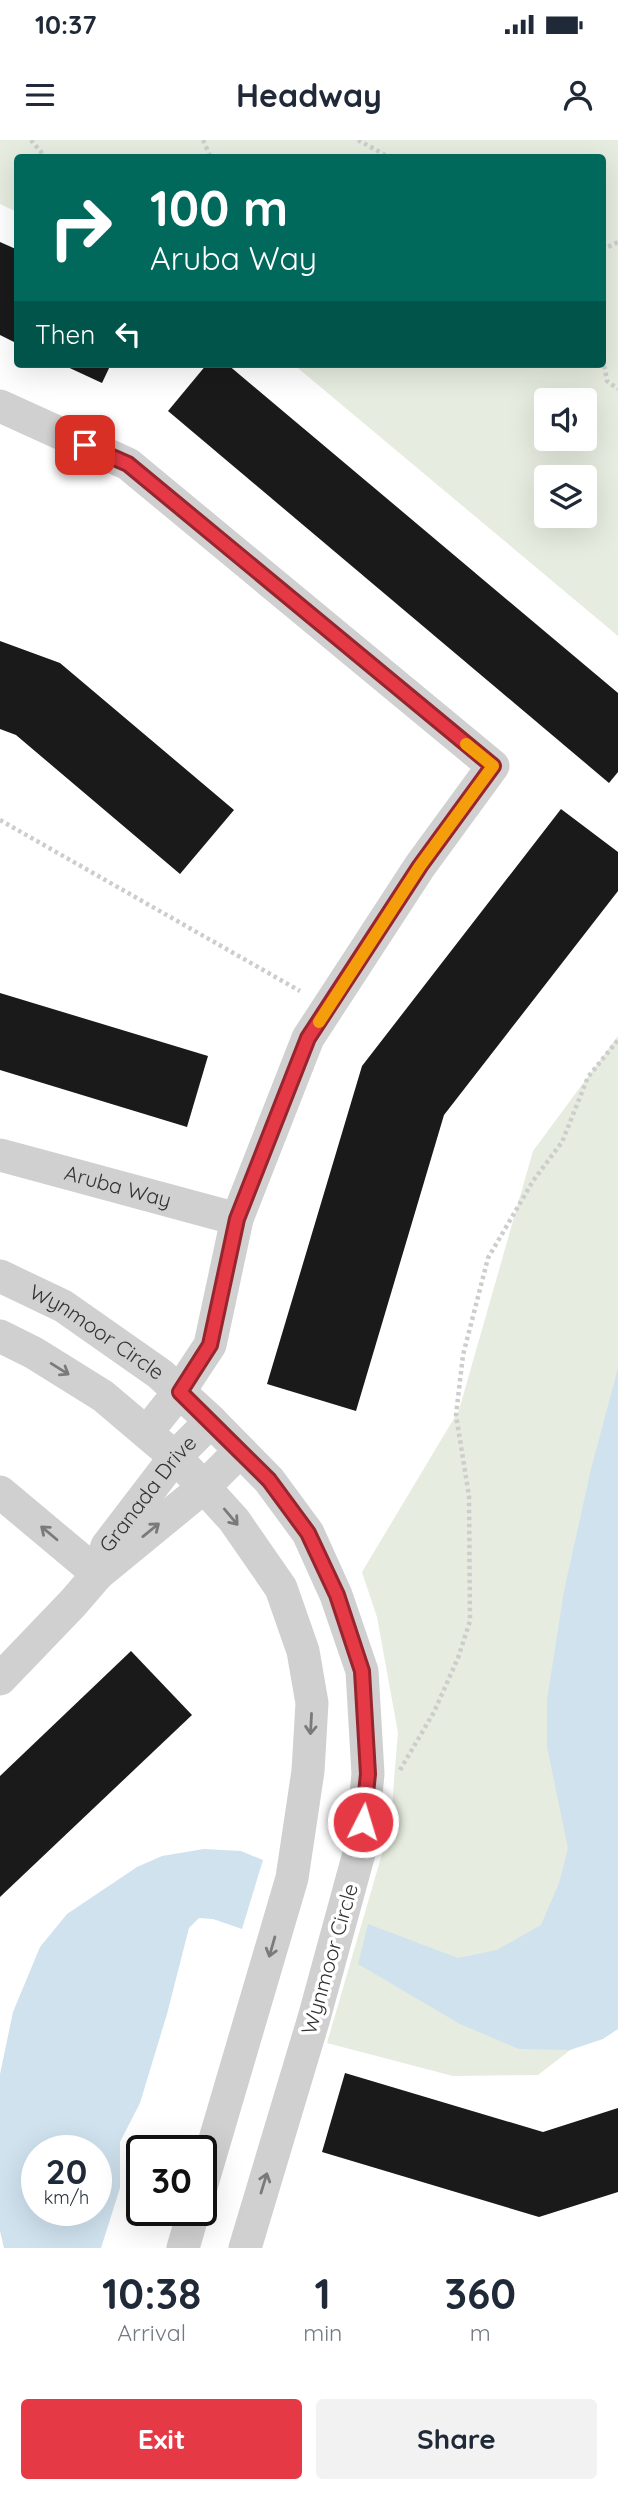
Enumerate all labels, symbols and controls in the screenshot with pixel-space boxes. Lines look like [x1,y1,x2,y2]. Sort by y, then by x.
text: 10:37 [35,8,96,41]
text: Headway [236,75,382,115]
icon: menu [21,76,59,114]
icon: person [559,76,597,114]
text: 100 m [150,177,288,238]
icon: right [35,182,126,273]
text: Aruba Way [150,238,317,278]
icon: left [109,315,147,353]
text: Then [35,318,95,351]
map controls [534,388,597,528]
button: sound [534,388,597,451]
pin [55,415,115,475]
icon: arrive [66,426,104,464]
button: layers [534,465,597,528]
street label: Aruba Way [62,1159,174,1213]
street label: Wynmoor Circle [26,1278,169,1385]
one-way arrow [49,1362,69,1376]
street label: Granada Drive [93,1429,201,1557]
one-way arrow [223,1507,239,1525]
one-way arrow [141,1523,159,1538]
one-way arrow [40,1525,58,1541]
one-way arrow [304,1712,317,1734]
position arrow [326,1785,400,1859]
street label: Wynmoor Circle [295,1880,363,2037]
one-way arrow [264,1936,277,1958]
speed limit sign: 30 [126,2135,217,2226]
text: 20 [46,2149,87,2193]
one-way arrow [259,2172,272,2194]
text: km/h [44,2186,89,2209]
text: 10:38 [102,2267,201,2320]
text: 1 [315,2267,331,2320]
text: 360 [444,2267,516,2320]
text: Arrival [117,2318,186,2347]
text: min [303,2318,342,2347]
text: m [470,2318,491,2347]
button: Exit [21,2399,302,2479]
button: Share [316,2399,597,2479]

